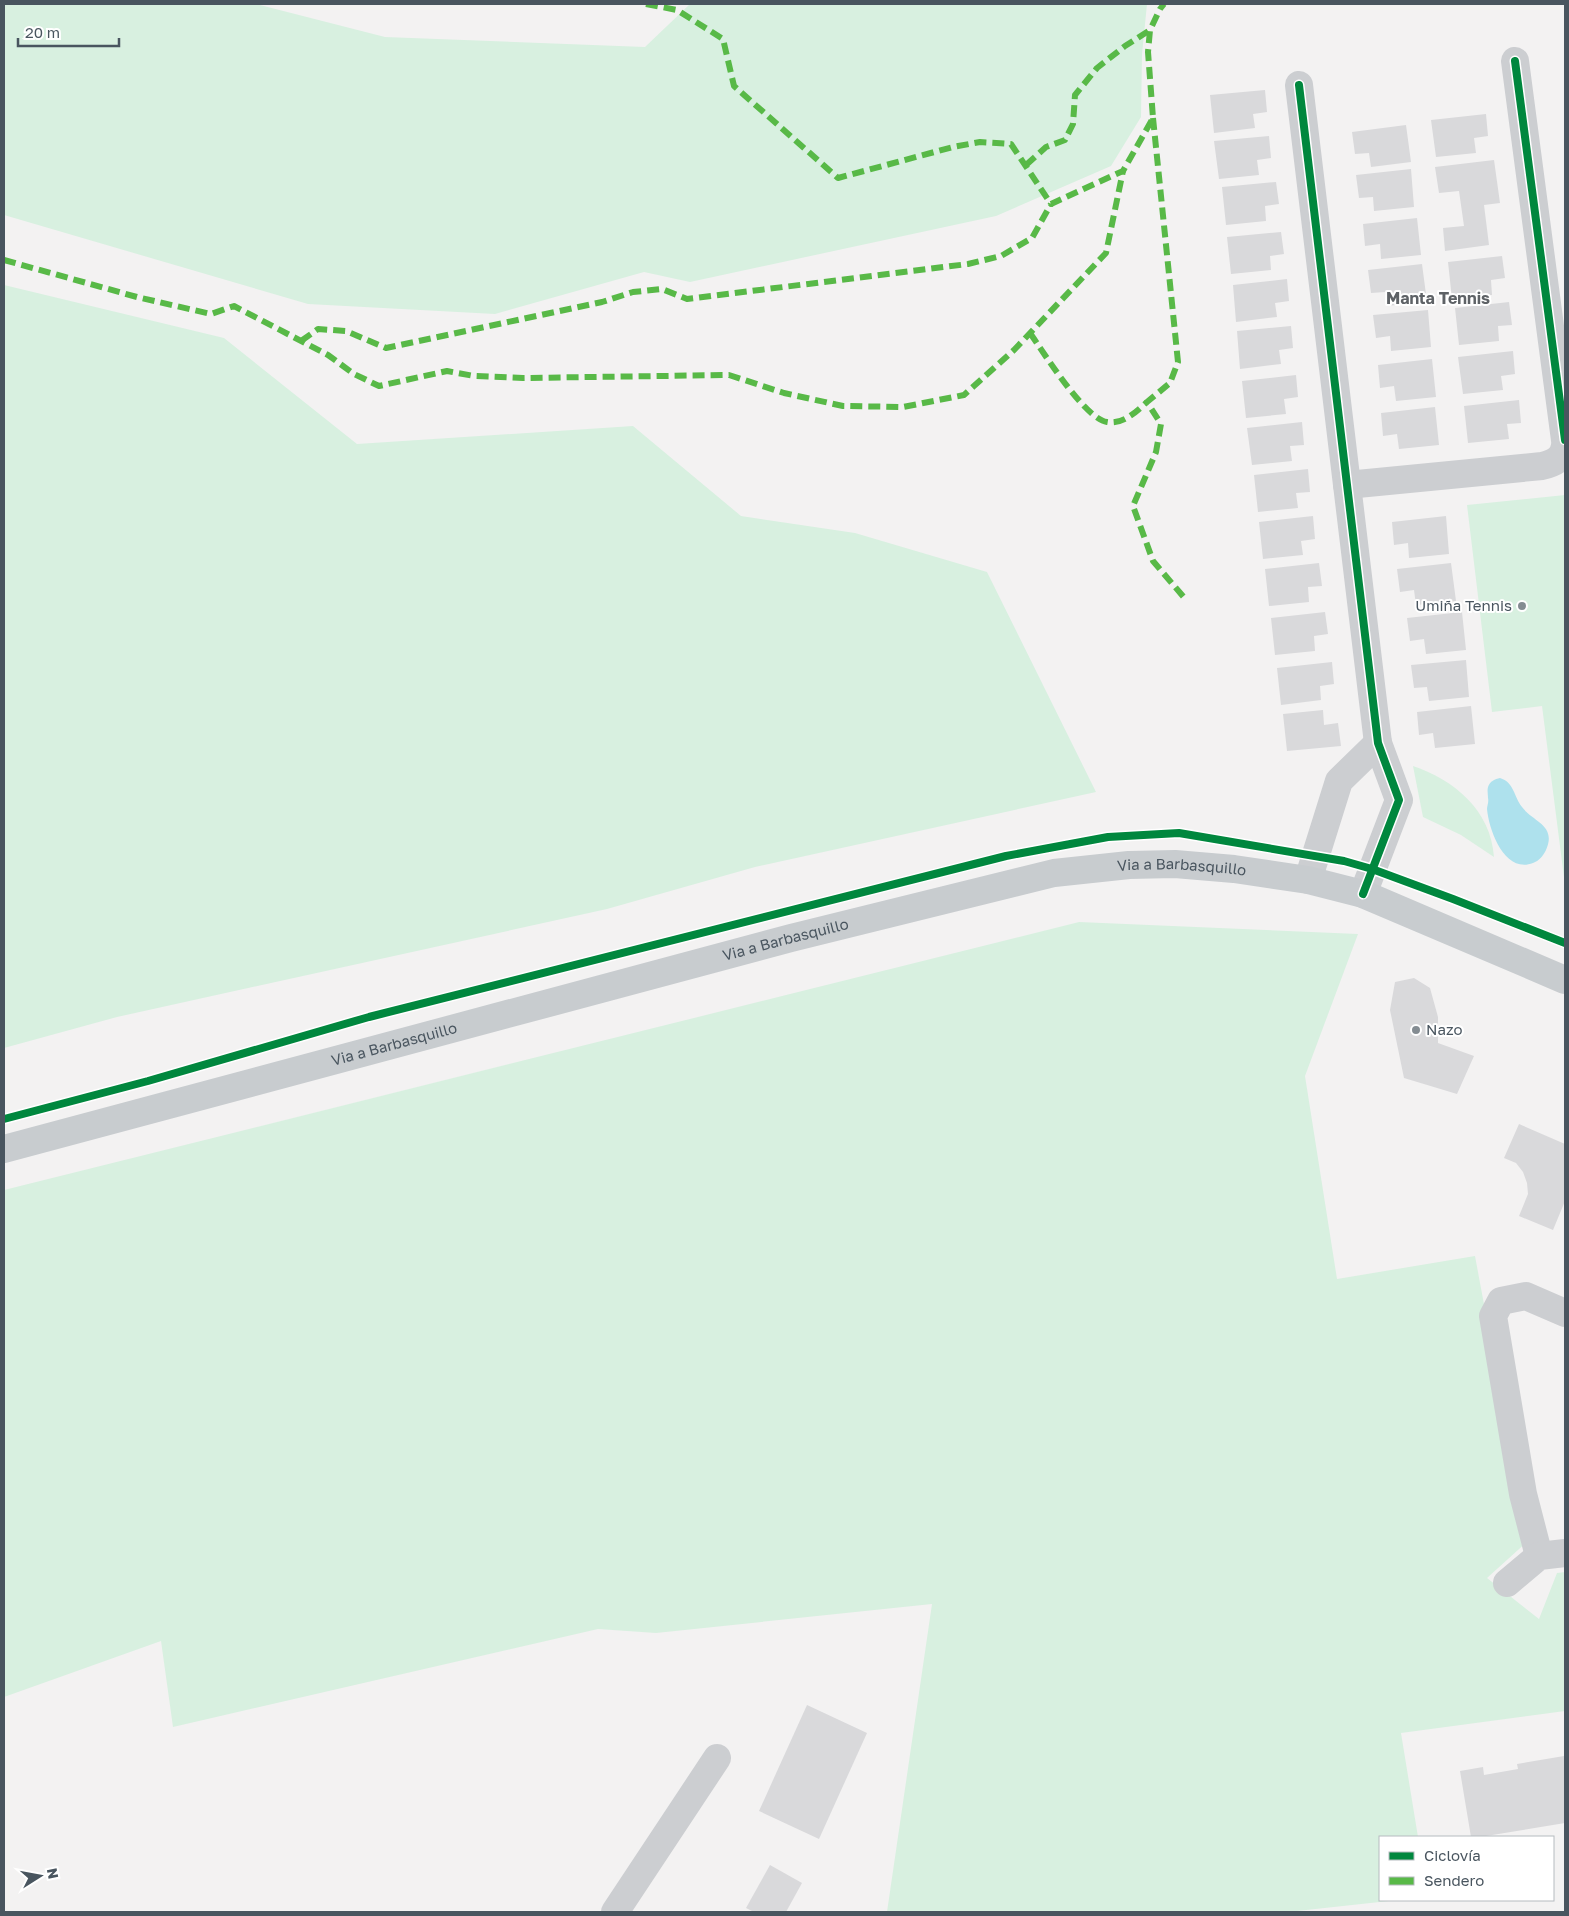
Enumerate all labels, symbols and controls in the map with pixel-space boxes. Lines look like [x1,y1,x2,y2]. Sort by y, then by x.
scale bar [18,15,119,47]
text: 20 m [25,23,60,41]
district label: Manta Tennis [1386,288,1490,308]
place label: Umiña Tennis [1415,596,1512,614]
marker: Umiña Tennis [1516,600,1528,612]
street label: Via a Barbasquillo [1116,854,1248,879]
street label: Via a Barbasquillo [720,914,850,964]
street label: Via a Barbasquillo [329,1018,459,1069]
place label: Nazo [1426,1020,1463,1038]
marker: Nazo [1410,1024,1422,1036]
legend [1379,1836,1554,1901]
text: Ciclovía [1424,1846,1481,1864]
north arrow [15,1851,65,1901]
text: N [44,1867,63,1880]
text: Sendero [1424,1871,1484,1889]

